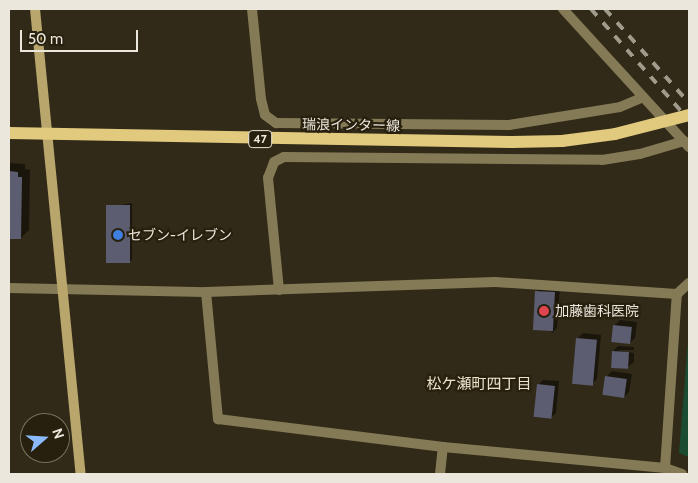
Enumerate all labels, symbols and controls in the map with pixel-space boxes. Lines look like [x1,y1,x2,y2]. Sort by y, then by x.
scale bar [22,20,140,52]
text: 50 m [28,30,63,48]
street label: 瑞浪インター線 [302,116,400,134]
road number: 47 [248,130,272,148]
place label: セブン-イレブン [128,227,232,243]
marker: セブン-イレブン [112,229,124,241]
place label: 加藤歯科医院 [555,303,639,319]
marker: 加藤歯科医院 [537,304,551,318]
district label: 松ケ瀬町四丁目 [427,376,531,394]
north arrow [20,413,70,463]
text: N [48,426,68,441]

